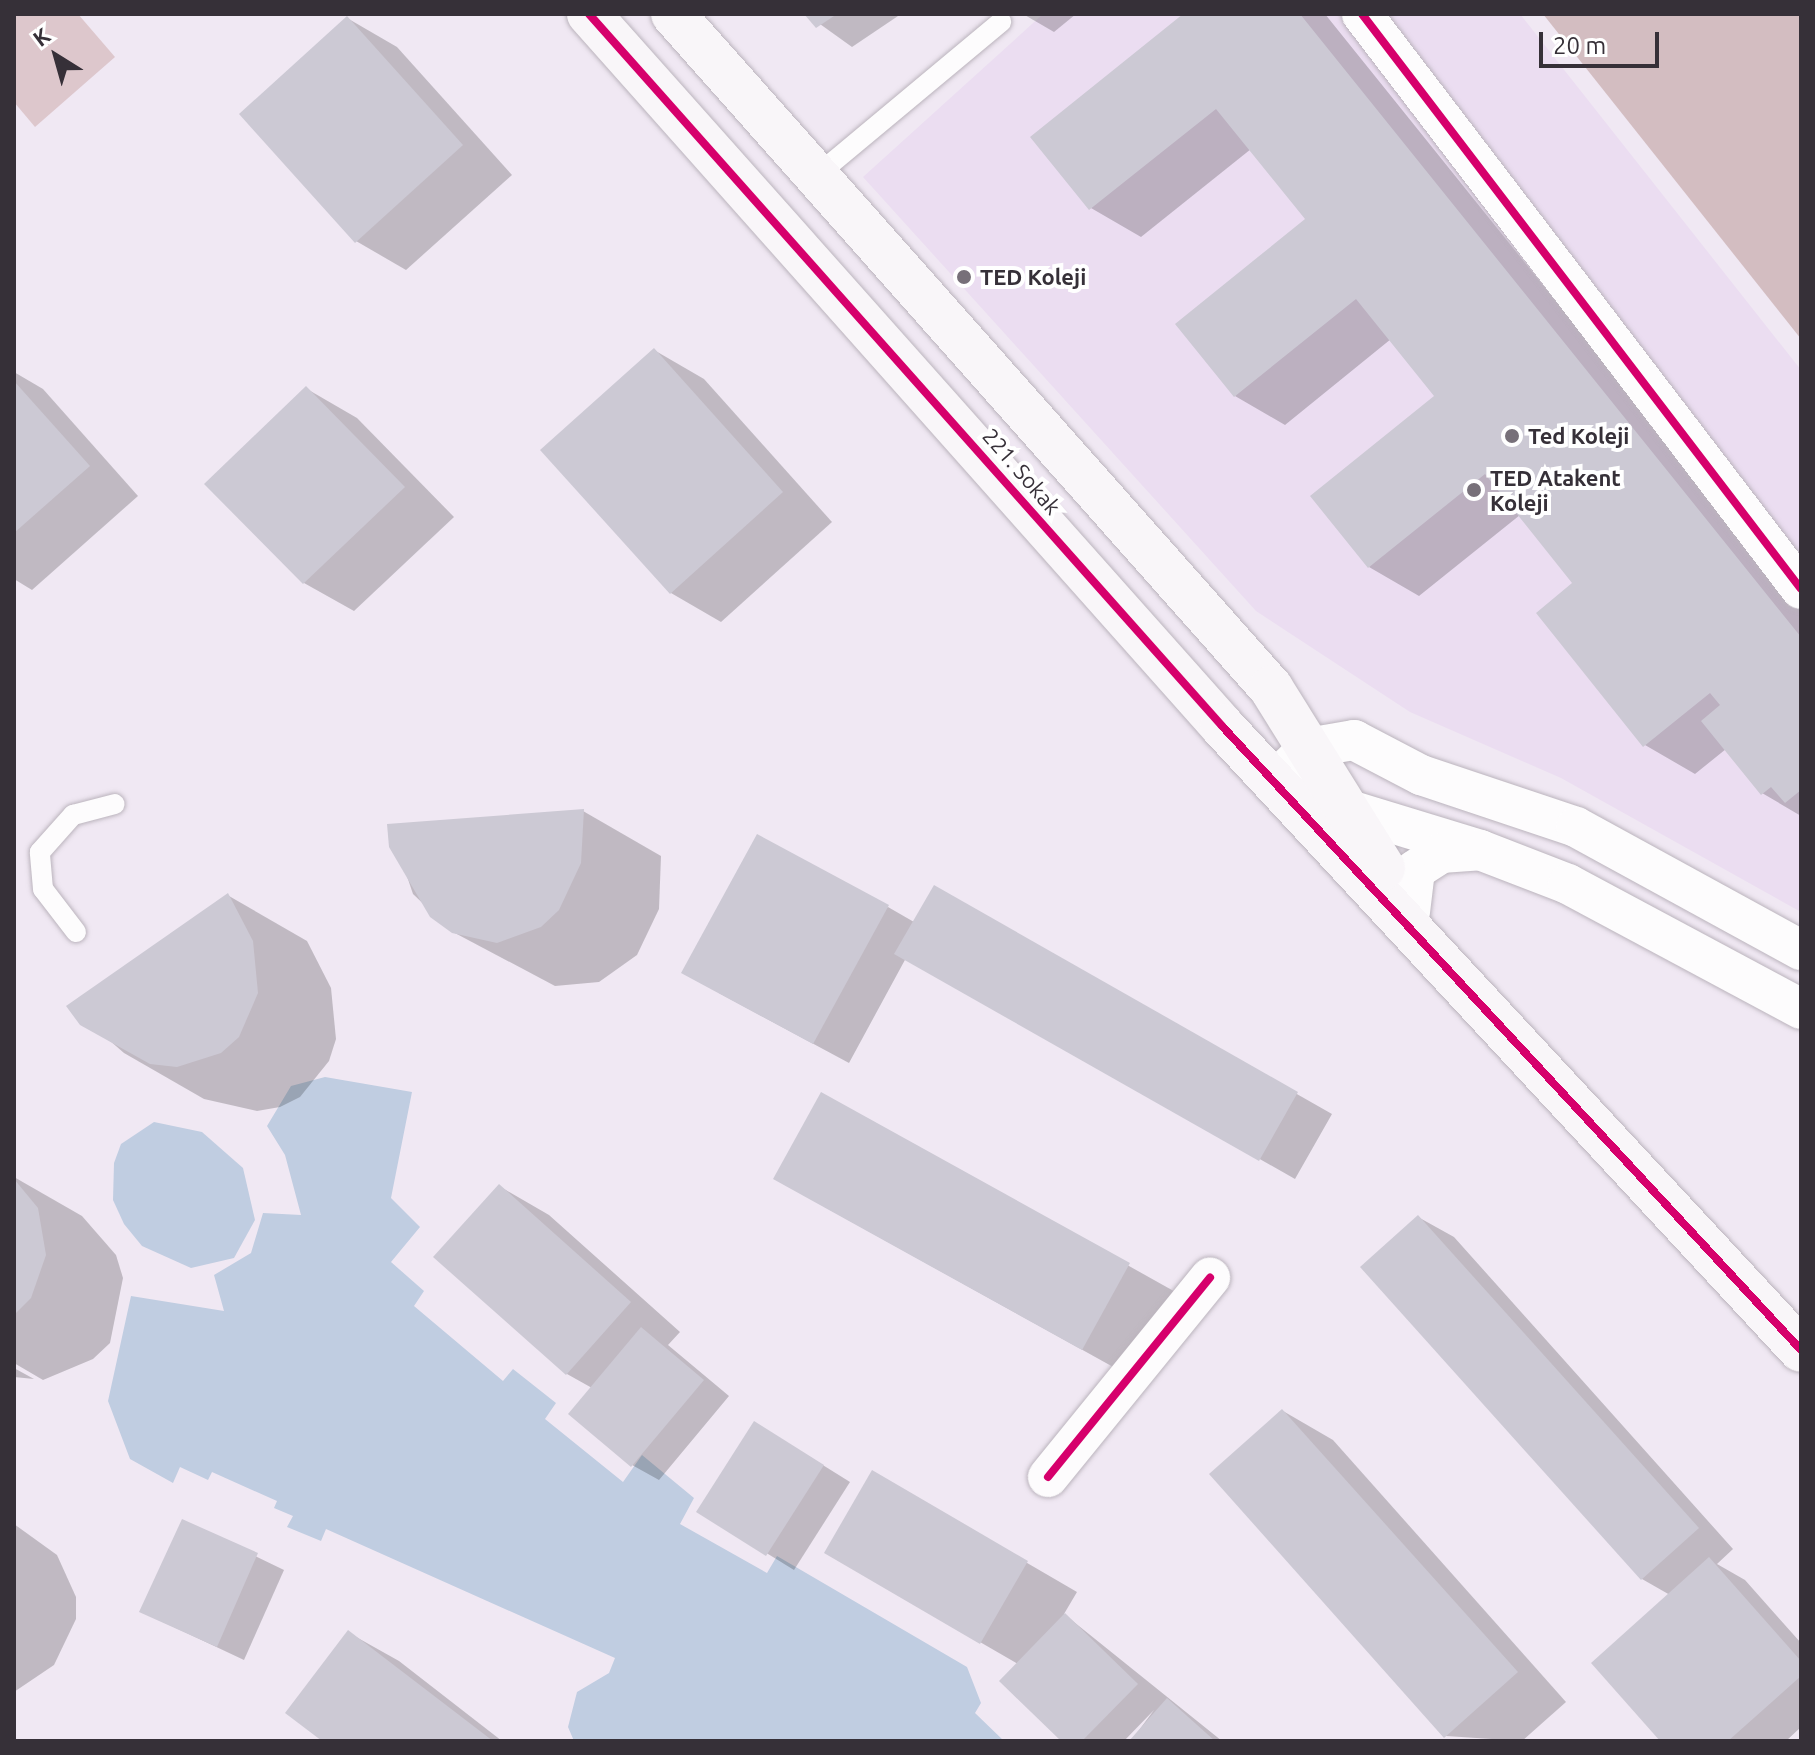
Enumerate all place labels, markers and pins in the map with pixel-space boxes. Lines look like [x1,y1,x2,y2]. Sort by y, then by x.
place label: TED Koleji [980,264,1086,290]
marker: TED Koleji [955,268,973,286]
place label: Ted Koleji [1528,423,1629,449]
marker: Ted Koleji [1503,427,1521,445]
place label: TED Atakent Koleji [1490,464,1621,516]
marker: TED Atakent Koleji [1465,481,1483,499]

